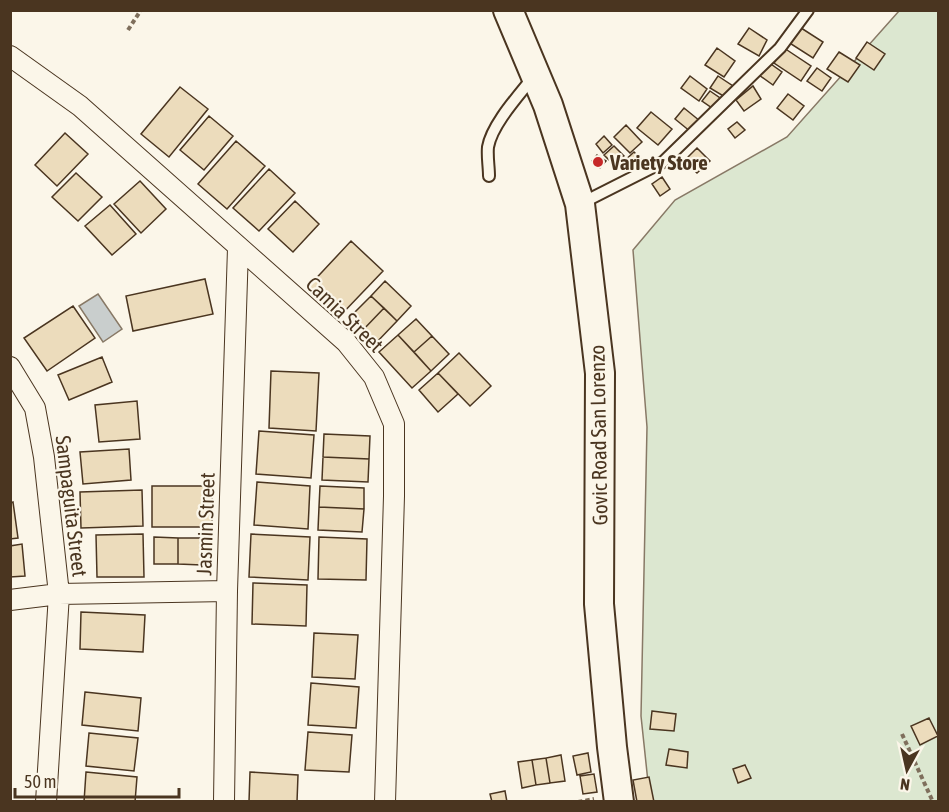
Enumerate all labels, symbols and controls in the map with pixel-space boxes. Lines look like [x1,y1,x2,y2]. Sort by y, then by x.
place label: Variety Store [609,150,708,174]
marker: Variety Store [591,155,605,169]
street label: Camia Street [301,271,389,357]
street label: Govic Road San Lorenzo [584,344,612,526]
street label: Sampaguita Street [51,434,93,578]
street label: Jasmin Street [191,472,219,576]
north arrow [877,740,937,800]
scale bar [15,761,178,799]
text: 50 m [24,771,56,792]
text: N [899,775,911,794]

